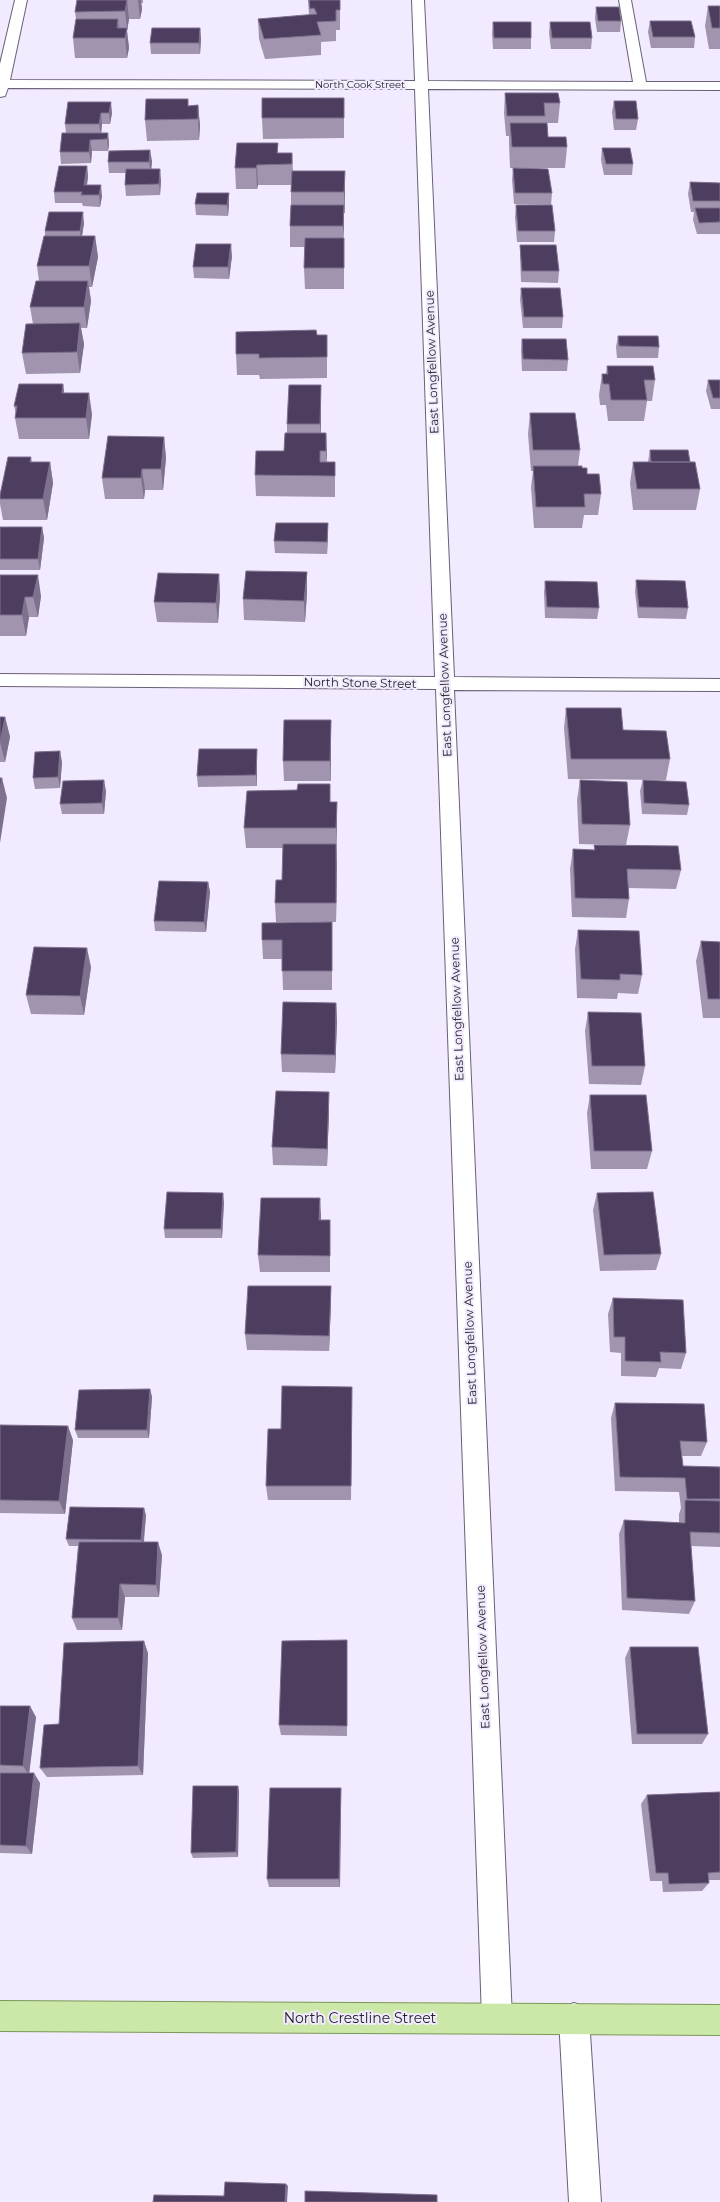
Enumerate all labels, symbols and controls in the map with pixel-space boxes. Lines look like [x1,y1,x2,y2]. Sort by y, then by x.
street label: North Cook Street [315,78,405,91]
street label: East Longfellow Avenue [421,290,442,434]
street label: East Longfellow Avenue [434,613,455,757]
street label: North Stone Street [304,674,417,691]
street label: East Longfellow Avenue [446,937,467,1081]
street label: East Longfellow Avenue [459,1261,480,1405]
street label: East Longfellow Avenue [472,1585,493,1729]
street label: North Crestline Street [284,2009,437,2027]

